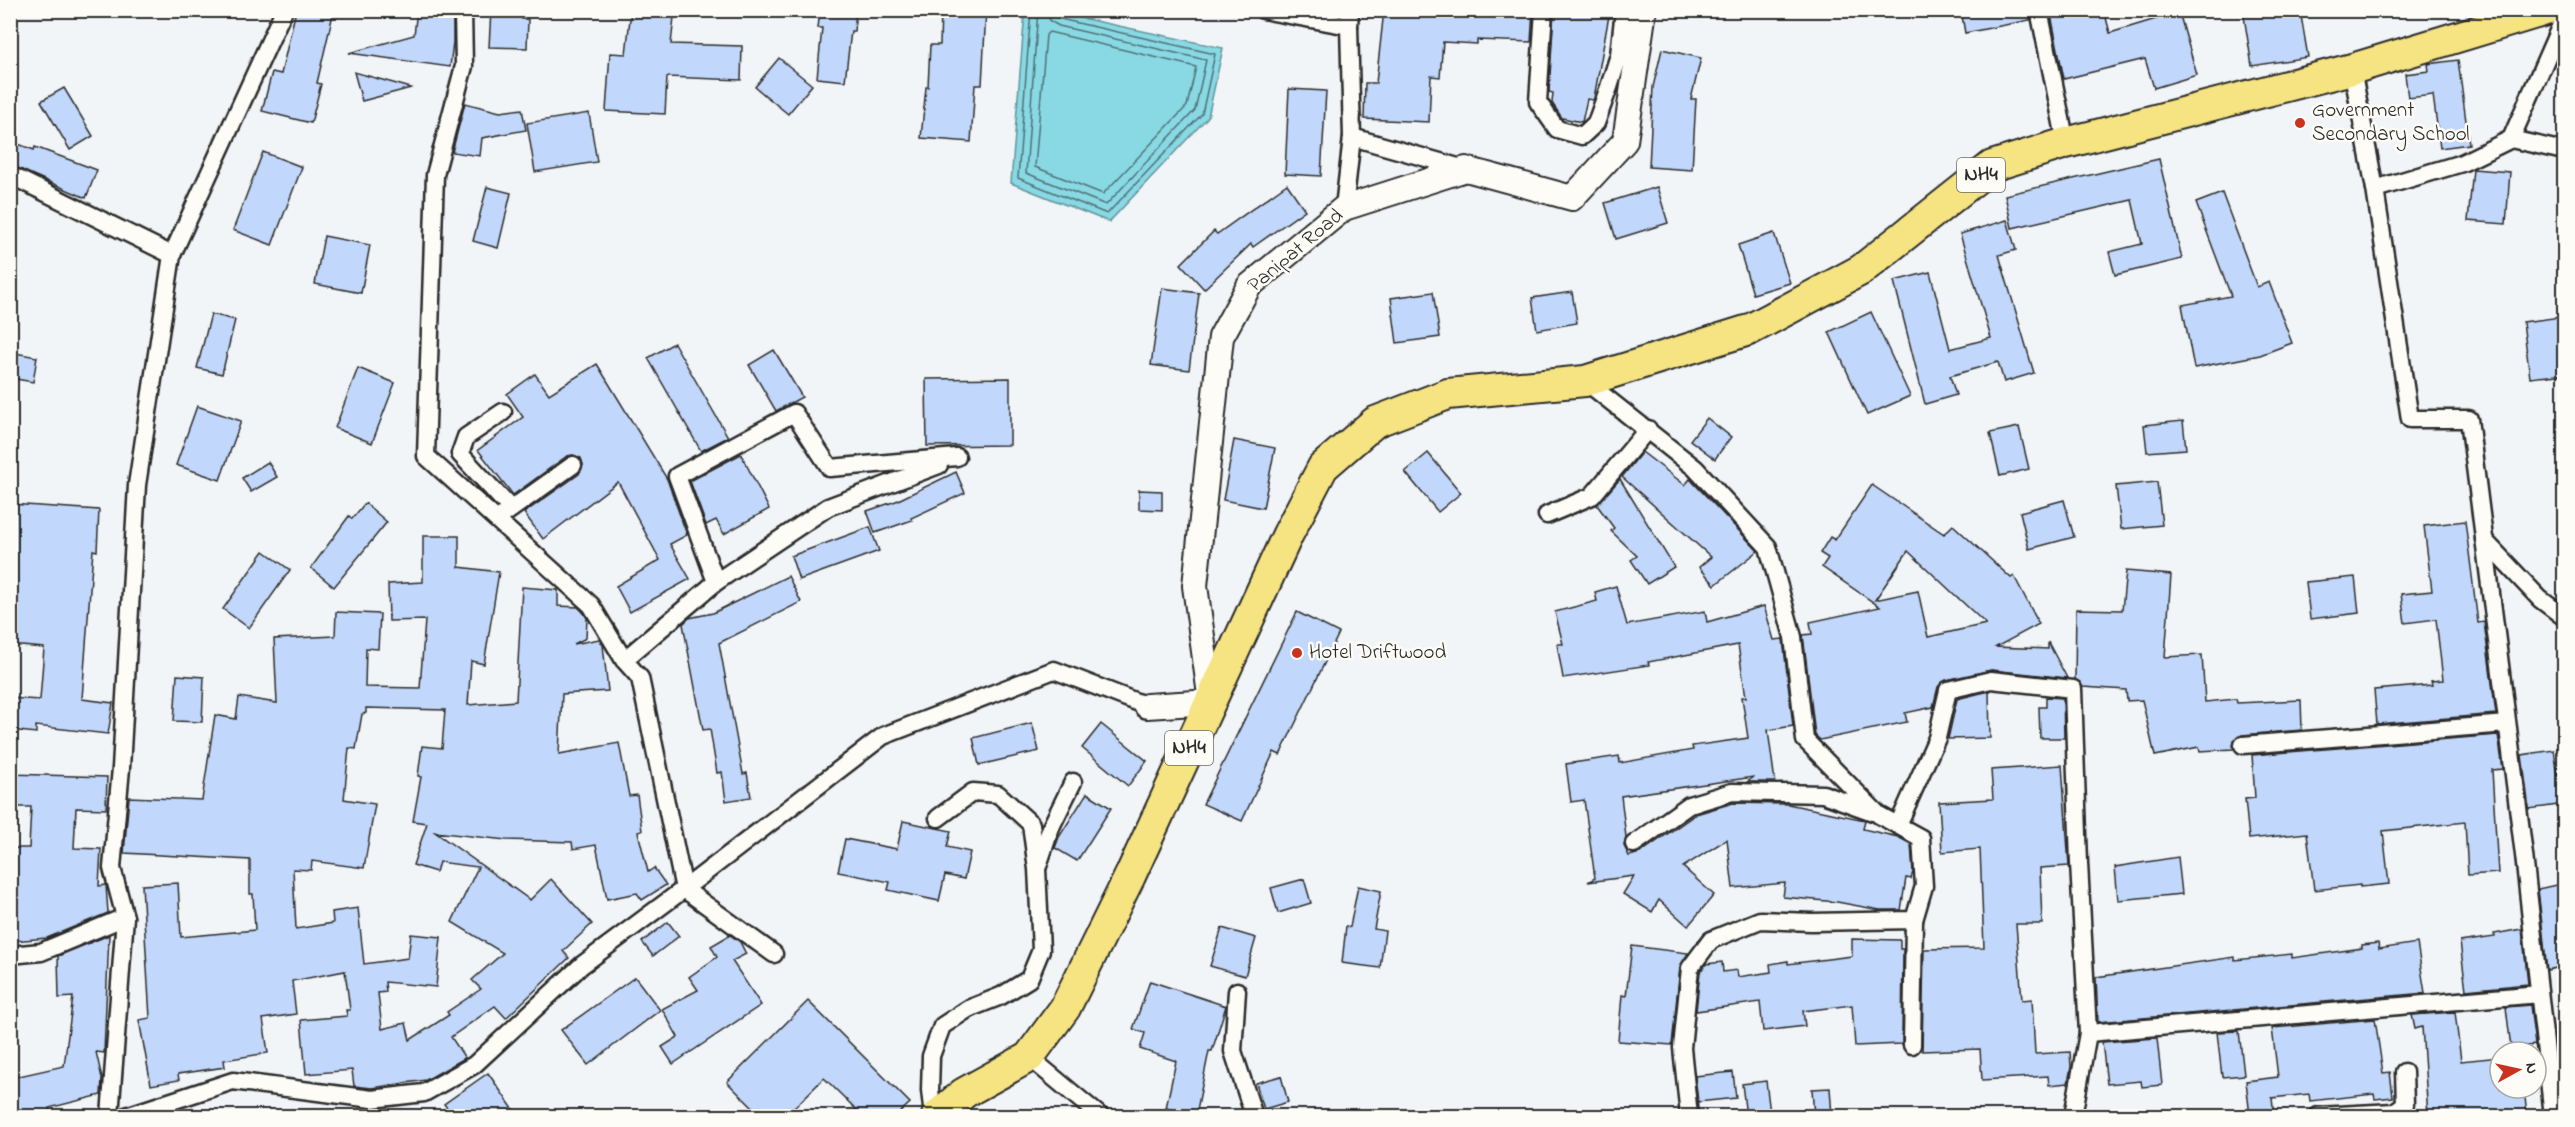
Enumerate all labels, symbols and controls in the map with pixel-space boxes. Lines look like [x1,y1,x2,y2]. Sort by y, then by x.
place label: Government Secondary School [2312,96,2470,152]
marker: Government Secondary School [2293,116,2307,130]
road number: NH4 [1957,158,2005,192]
street label: Panipat Road [1241,202,1351,300]
place label: Hotel Driftwood [1309,638,1446,668]
marker: Hotel Driftwood [1290,646,1304,660]
road number: NH4 [1165,731,1213,765]
north arrow [2488,1040,2548,1100]
text: N [2518,1061,2544,1075]

